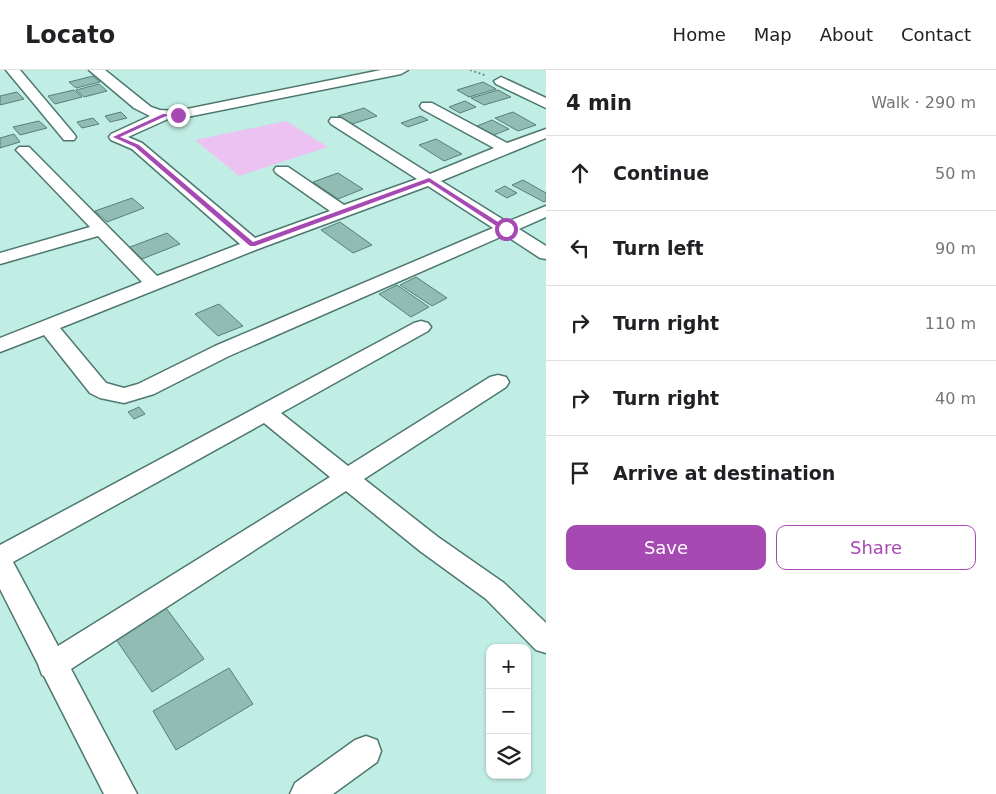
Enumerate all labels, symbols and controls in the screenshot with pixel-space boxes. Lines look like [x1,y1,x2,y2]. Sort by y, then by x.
text: Locato [25,21,115,49]
text: Home [673,24,726,45]
text: Map [754,24,792,45]
text: About [820,24,873,45]
text: Contact [901,24,971,45]
text: 4 min [566,91,632,115]
text: Walk · 290 m [871,93,976,112]
route end [167,104,190,127]
icon: ahead [566,159,594,187]
text: Continue [613,162,709,184]
text: 50 m [935,164,976,183]
route start [495,218,518,241]
icon: left [566,234,594,262]
text: Turn left [613,237,704,259]
text: 90 m [935,239,976,258]
icon: right [566,309,594,337]
text: Turn right [613,312,719,334]
text: 110 m [925,314,976,333]
icon: right [566,384,594,412]
text: Turn right [613,387,719,409]
text: 40 m [935,389,976,408]
icon: arrive [566,459,594,487]
text: Arrive at destination [613,462,835,484]
button: Save [566,525,766,570]
button: Share [776,525,976,570]
map controls [486,644,531,779]
button: + [486,644,531,689]
button: − [486,689,531,734]
button: layers [486,734,531,779]

